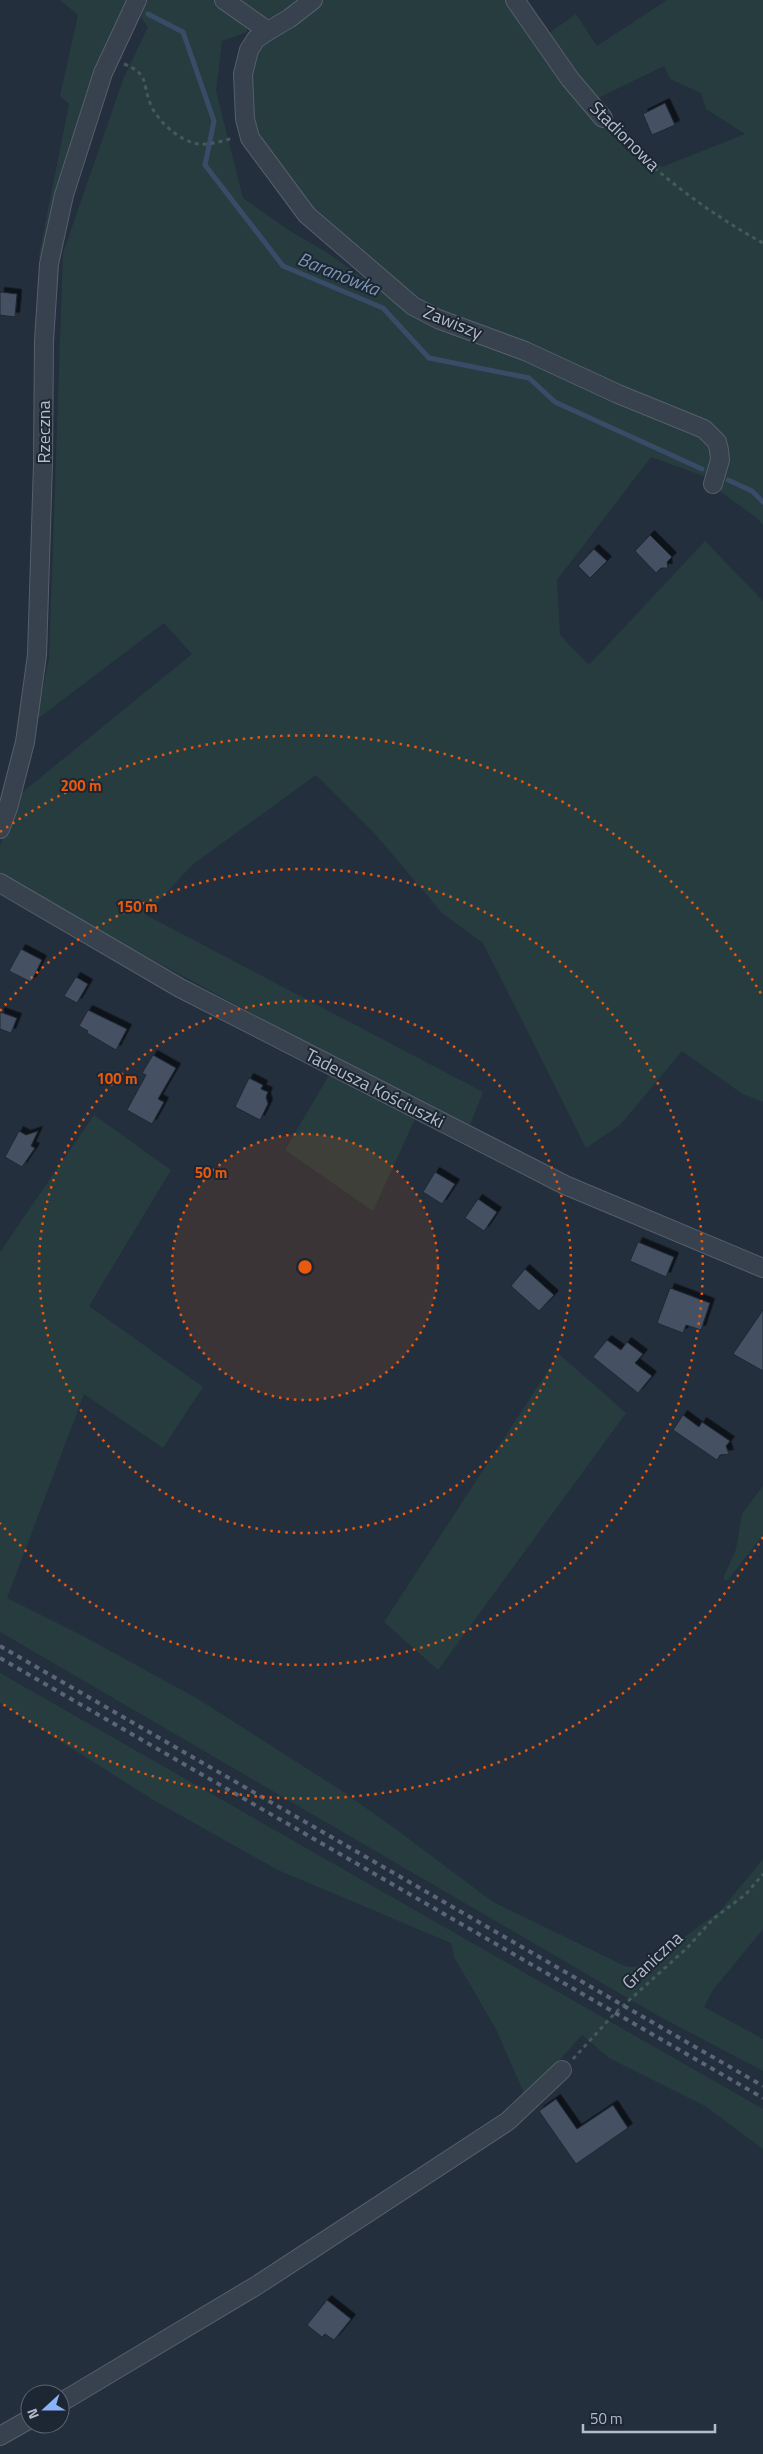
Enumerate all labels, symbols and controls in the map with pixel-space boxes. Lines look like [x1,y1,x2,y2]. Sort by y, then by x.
street label: Stadionowa [584,95,666,177]
water label: Baranówka [294,243,386,303]
street label: Zawiszy [419,298,487,346]
street label: Rzeczna [30,400,57,464]
text: 200 m [60,774,102,797]
text: 150 m [116,895,158,918]
street label: Tadeusza Kościuszki [301,1041,449,1135]
text: 100 m [96,1067,138,1090]
text: 50 m [195,1161,227,1184]
centre of rings [296,1258,314,1276]
street label: Graniczna [615,1925,689,1995]
north arrow [20,2384,70,2434]
scale bar [583,2402,716,2434]
text: N [21,2406,44,2422]
text: 50 m [590,2407,623,2430]

